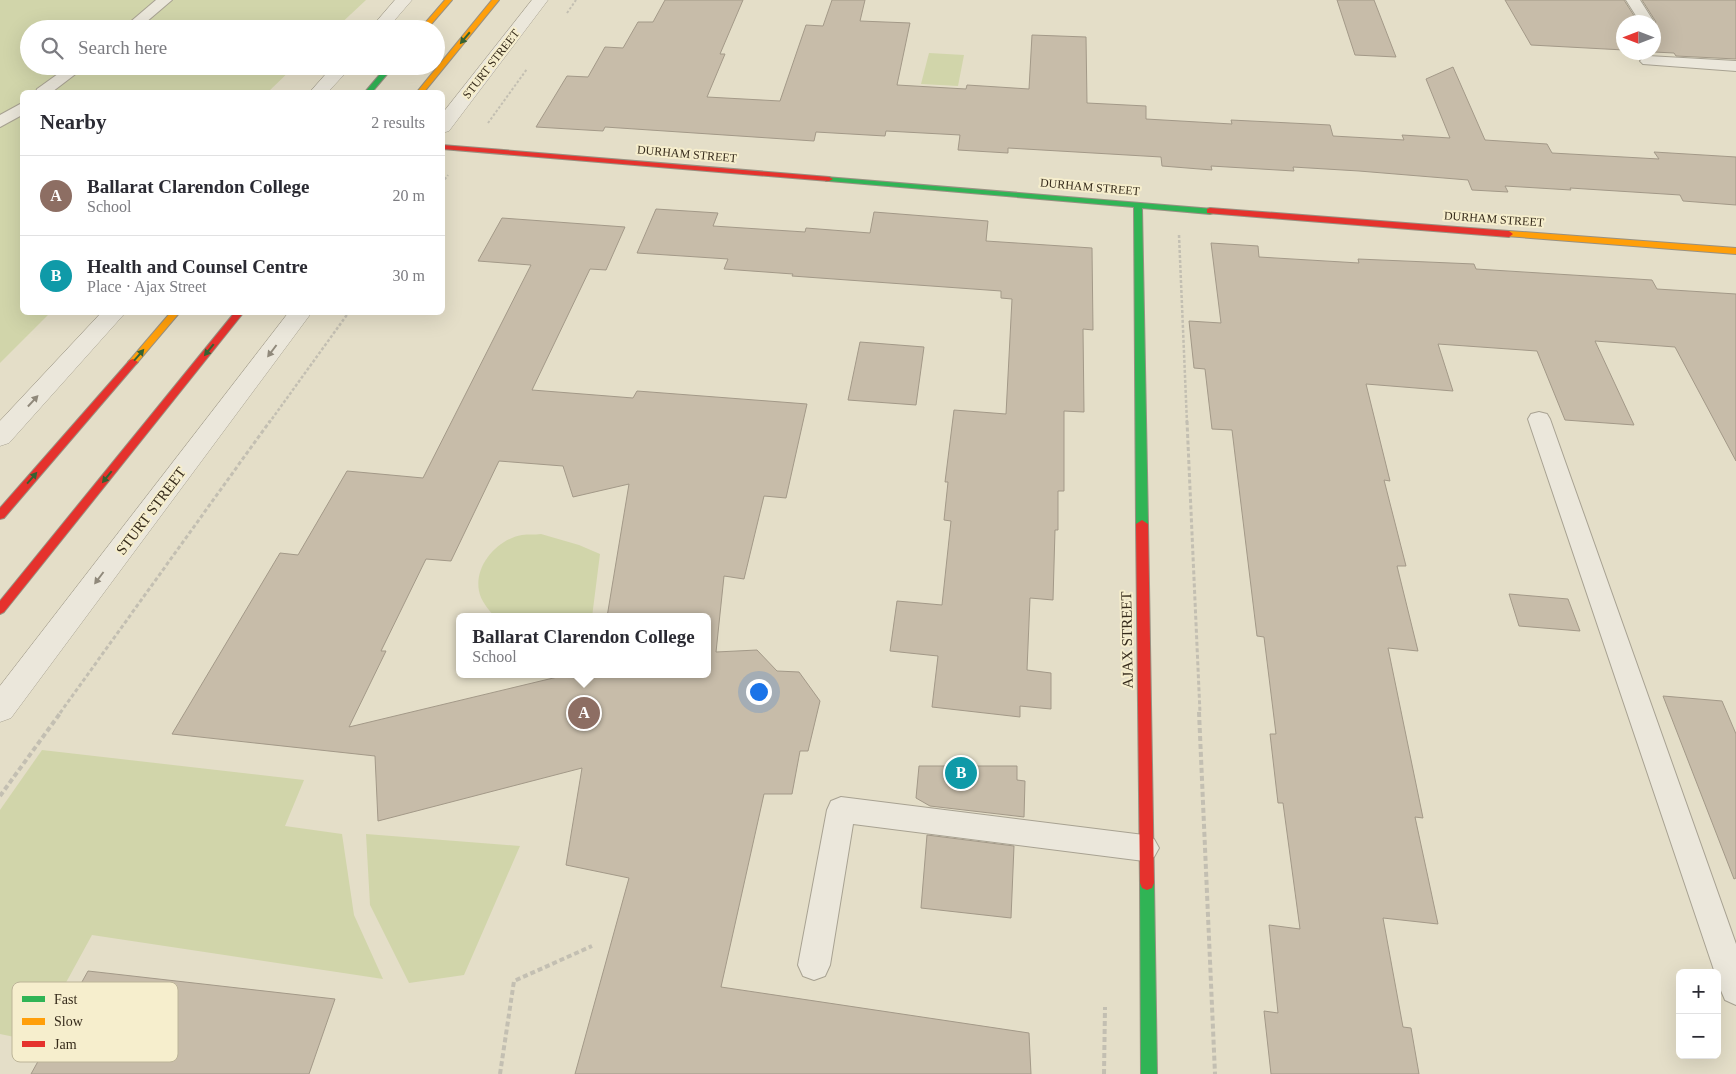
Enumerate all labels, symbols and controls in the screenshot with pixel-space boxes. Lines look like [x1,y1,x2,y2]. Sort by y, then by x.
north arrow [1616,15,1661,60]
search box [20,20,445,75]
street label: STURT STREET [460,26,523,101]
one-way arrow [460,31,471,44]
icon: search [38,34,66,62]
text: Search here [78,37,167,58]
text: Nearby [40,110,107,134]
text: 2 results [371,114,425,131]
street label: DURHAM STREET [636,143,738,165]
text: Ballarat Clarendon College [87,176,309,197]
street label: DURHAM STREET [1039,176,1141,198]
text: A [50,187,62,204]
text: 20 m [393,187,425,204]
text: School [87,198,131,215]
street label: DURHAM STREET [1443,209,1545,230]
text: Health and Counsel Centre [87,256,308,277]
text: B [51,267,61,284]
text: 30 m [393,267,425,284]
text: Place · Ajax Street [87,278,207,295]
one-way arrow [204,344,215,357]
one-way arrow [267,344,277,358]
one-way arrow [133,349,144,362]
one-way arrow [27,396,39,408]
street label: STURT STREET [113,464,189,558]
one-way arrow [102,470,113,483]
one-way arrow [26,472,37,484]
one-way arrow [94,571,105,584]
street label: AJAX STREET [1118,591,1136,689]
popup [456,613,711,678]
text: Ballarat Clarendon College [472,626,695,647]
text: School [472,648,517,665]
your location [746,679,772,705]
pin: A [568,694,600,732]
pin: B [945,754,977,792]
map controls [1676,969,1721,1059]
button: + [1676,969,1721,1014]
legend [12,982,178,1062]
text: Fast [54,992,77,1007]
text: Slow [54,1014,84,1029]
button: − [1676,1014,1721,1059]
text: Jam [54,1037,77,1052]

